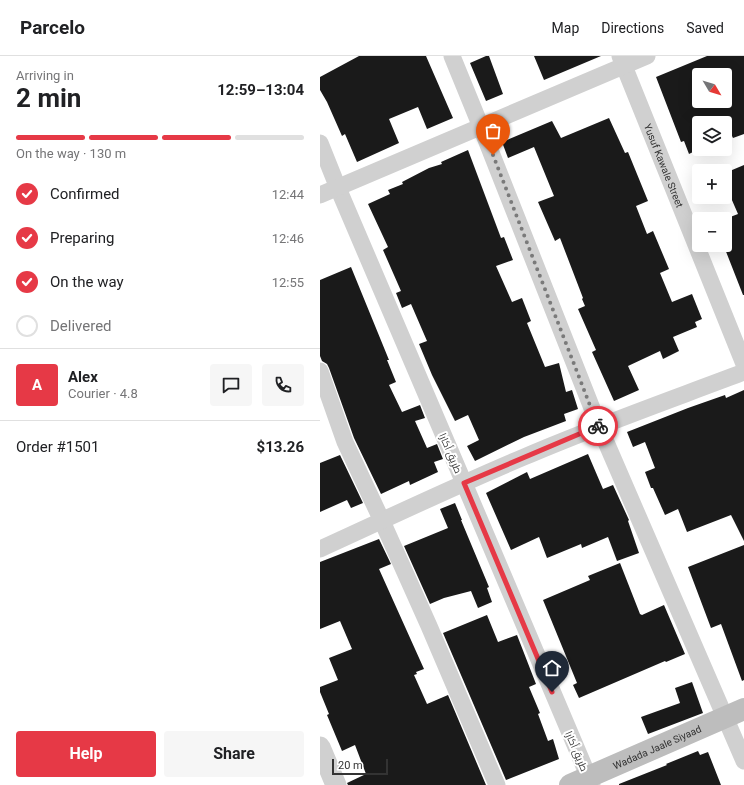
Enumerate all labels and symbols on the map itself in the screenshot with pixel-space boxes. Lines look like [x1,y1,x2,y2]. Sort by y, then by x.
north arrow [692,68,732,108]
pin [476,114,510,155]
street label: Yusuf Kawale Street [642,122,685,209]
courier [578,406,618,446]
street label: طريق أكارا [436,431,465,475]
pin [535,651,569,692]
street label: Wadada Jaale Siyaad [611,723,703,772]
street label: طريق أكارا [562,729,591,773]
scale bar [332,757,388,776]

